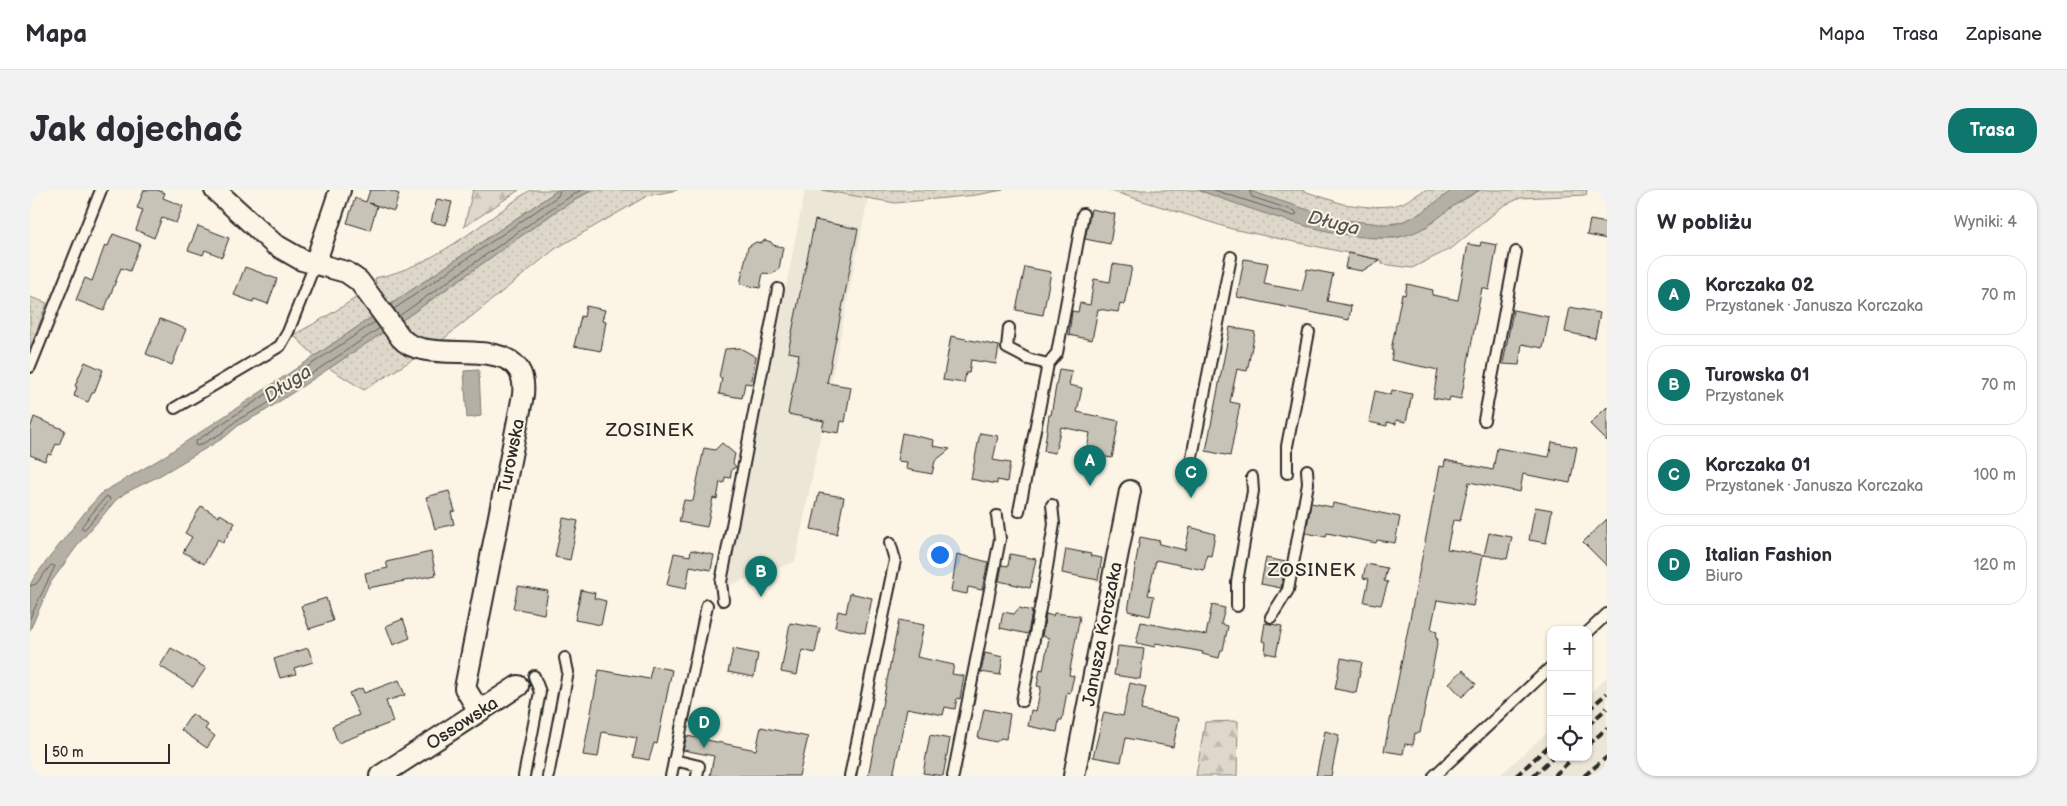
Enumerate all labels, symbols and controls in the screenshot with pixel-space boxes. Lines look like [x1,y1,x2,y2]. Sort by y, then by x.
text: Mapa [25,20,87,49]
text: Mapa [1818,24,1865,45]
text: Trasa [1893,24,1938,45]
text: Zapisane [1966,24,2042,45]
button: Trasa [1948,108,2037,153]
text: Jak dojechać [30,109,243,152]
water label: Długa [1305,206,1362,241]
text: W pobliżu [1657,210,1752,235]
text: Wyniki: 4 [1954,213,2017,232]
text: Korczaka 02 [1705,274,1814,297]
text: A [1669,286,1679,305]
text: 70 m [1981,286,2016,305]
text: Przystanek · Janusza Korczaka [1705,297,1923,316]
water label: Długa [260,360,316,408]
text: Turowska 01 [1705,364,1810,387]
text: B [1668,376,1680,395]
text: 70 m [1981,376,2016,395]
text: Przystanek [1705,387,1784,406]
street label: Turowska [494,417,529,495]
district label: ZOSINEK [605,419,694,442]
pin: A [1074,445,1106,486]
text: Korczaka 01 [1705,454,1811,477]
pin: C [1175,457,1207,498]
text: C [1668,466,1680,485]
text: 100 m [1973,466,2016,485]
text: Przystanek · Janusza Korczaka [1705,477,1923,496]
your location [927,542,953,568]
text: Italian Fashion [1705,544,1832,567]
pin: B [745,556,777,597]
text: D [1668,556,1680,575]
text: 120 m [1973,556,2016,575]
district label: ZOSINEK [1267,559,1356,582]
street label: Janusza Korczaka [1078,560,1127,708]
text: Biuro [1705,567,1743,586]
map controls [1547,626,1592,761]
button: + [1547,626,1592,671]
button: − [1547,671,1592,716]
street label: Ossowska [422,692,502,754]
pin: D [688,707,720,748]
button: locate [1547,716,1592,761]
scale bar [45,741,170,764]
text: 50 m [52,744,84,761]

